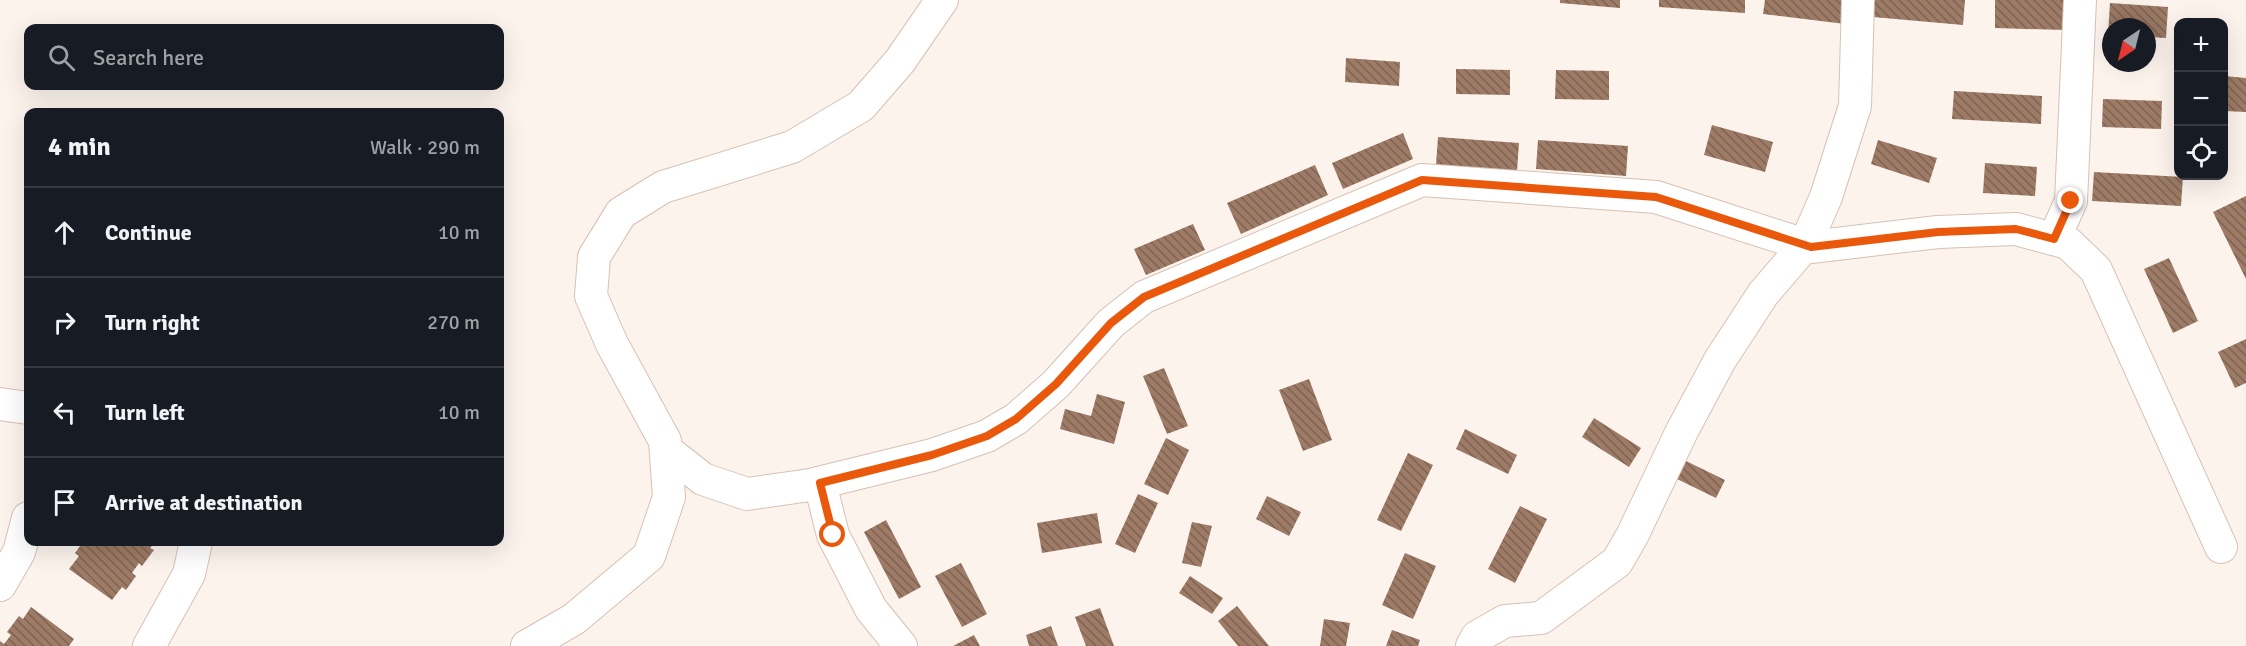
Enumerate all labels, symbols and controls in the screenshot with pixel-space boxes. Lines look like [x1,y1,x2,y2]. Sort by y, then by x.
north arrow [2102,18,2156,72]
map controls [2174,18,2228,180]
button: + [2174,18,2228,72]
search box [24,24,504,90]
icon: search [45,41,78,74]
text: Search here [93,44,204,71]
button: − [2174,72,2228,126]
button: locate [2174,126,2228,180]
text: 4 min [48,131,111,163]
text: Walk · 290 m [370,135,480,160]
route end [2057,187,2083,213]
icon: ahead [48,216,81,249]
text: Continue [105,219,192,246]
text: 10 m [438,220,480,245]
icon: right [48,306,81,339]
text: Turn right [105,309,200,336]
text: 270 m [427,310,480,335]
icon: left [48,396,81,429]
text: Turn left [105,399,185,426]
text: 10 m [438,400,480,425]
icon: arrive [48,486,81,519]
text: Arrive at destination [105,489,302,516]
route start [819,521,845,547]

